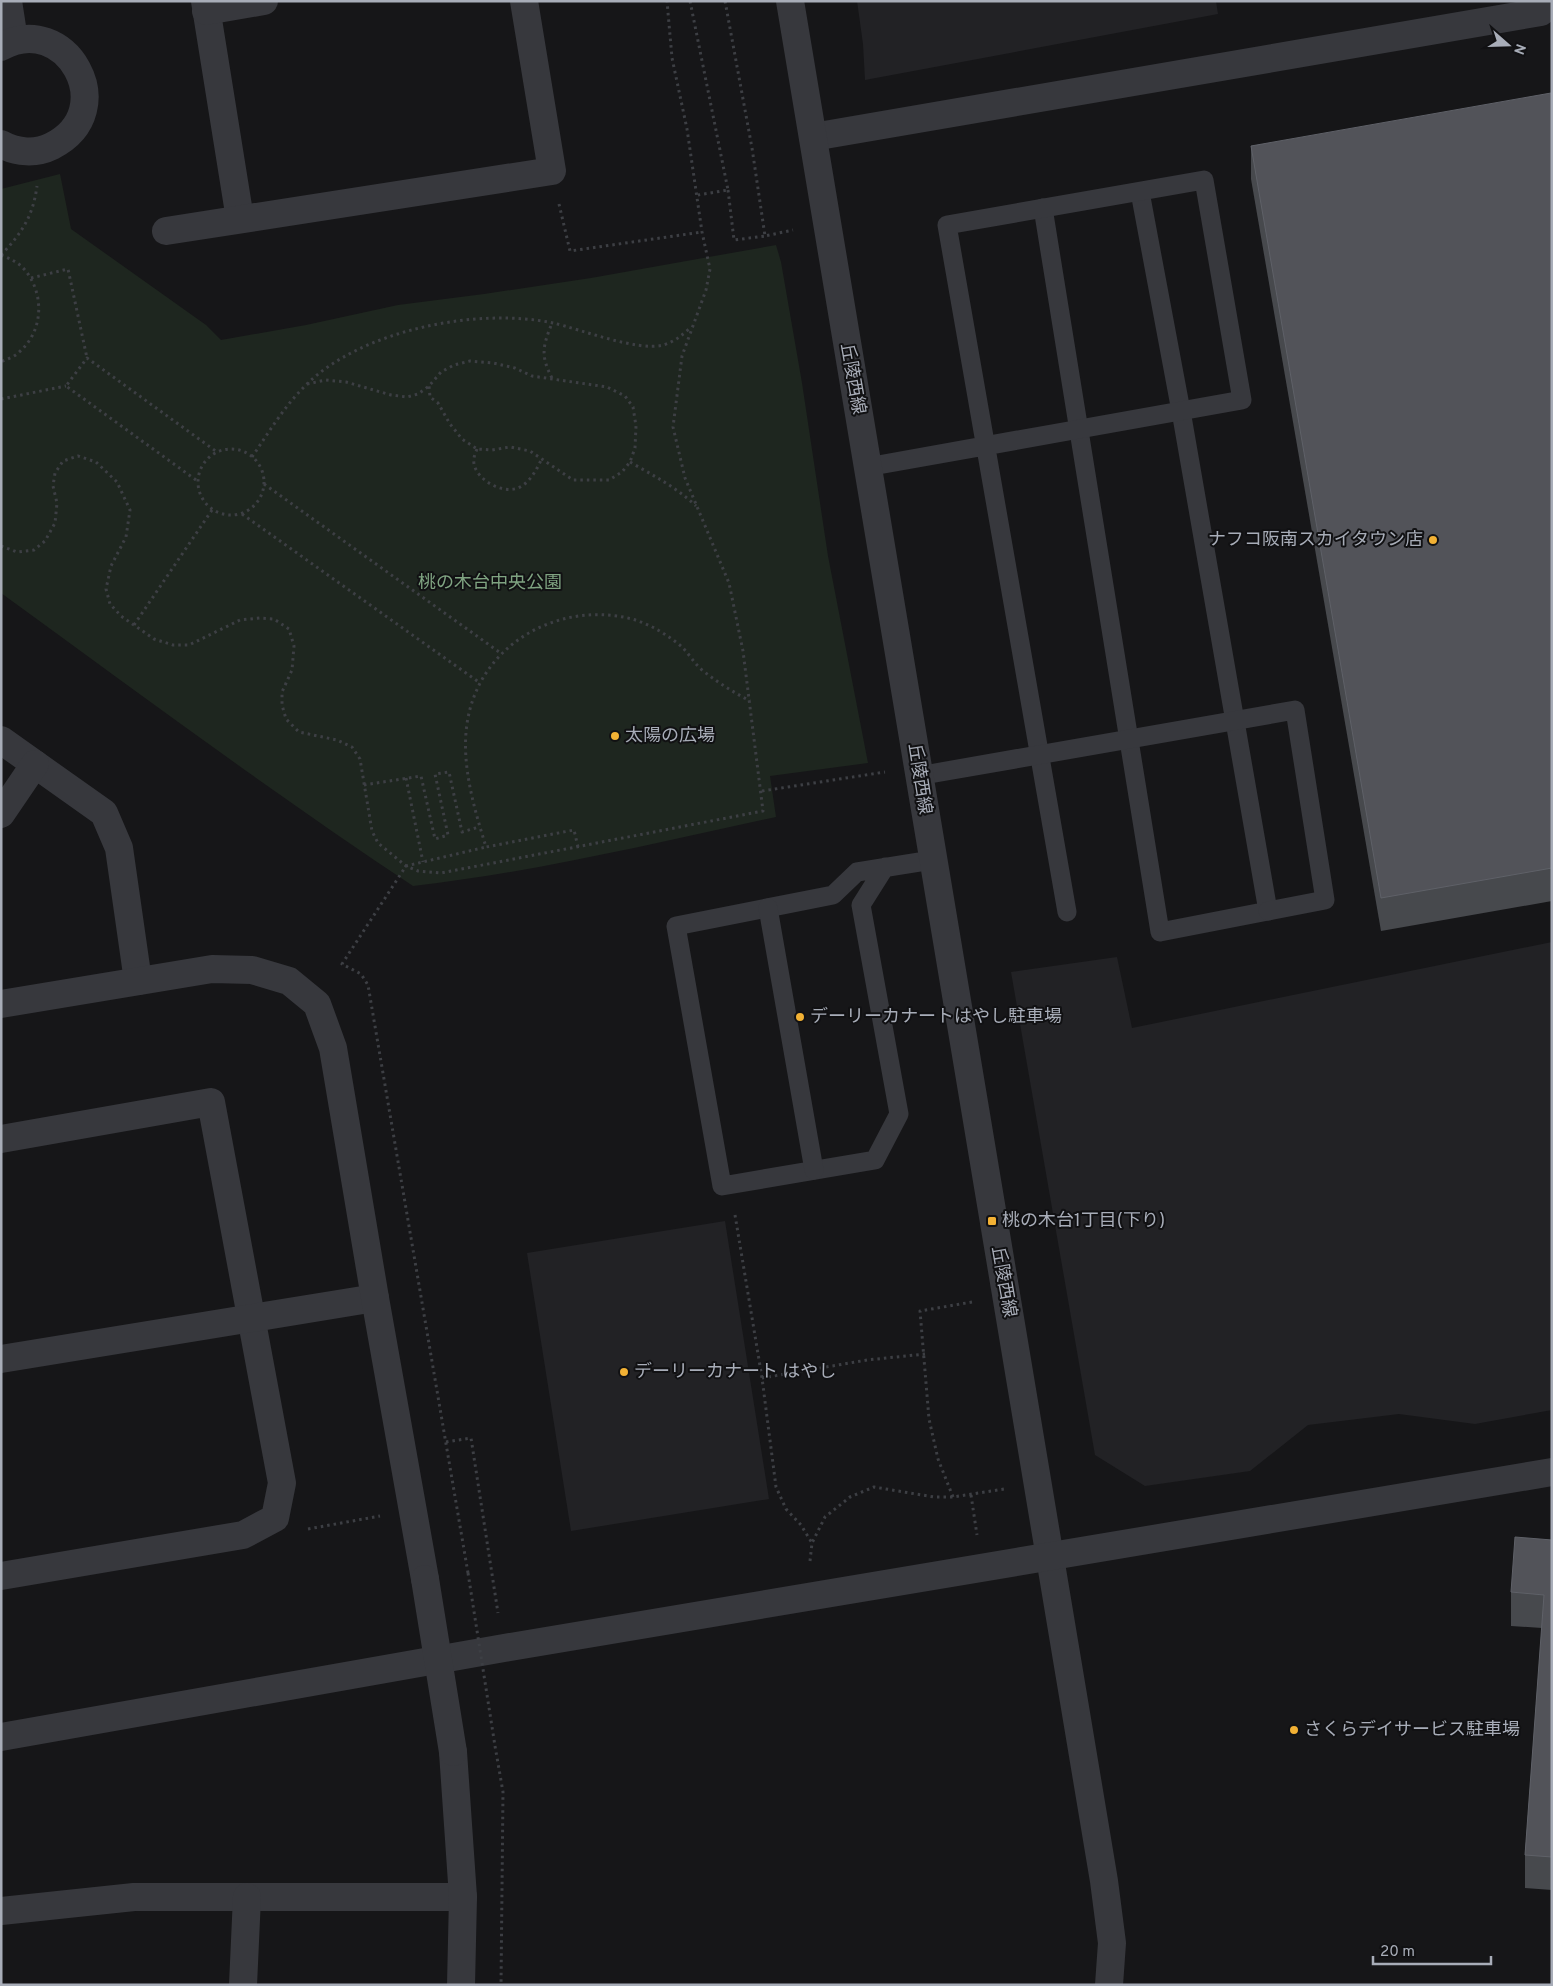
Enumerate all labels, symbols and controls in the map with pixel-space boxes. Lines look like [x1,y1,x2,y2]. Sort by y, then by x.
north arrow [1483,20,1533,70]
text: N [1509,41,1529,57]
street label: 丘陵西線 [834,342,870,416]
place label: ナフコ阪南スカイタウン店 [1208,529,1423,552]
marker: ナフコ阪南スカイタウン店 [1427,534,1439,546]
park label: 桃の木台中央公園 [418,572,562,595]
place label: 太陽の広場 [625,725,715,748]
marker: 太陽の広場 [609,730,621,742]
street label: 丘陵西線 [902,742,936,816]
place label: デーリーカナートはやし駐車場 [810,1006,1062,1029]
marker: デーリーカナートはやし駐車場 [794,1011,806,1023]
place label: 桃の木台1丁目(下り) [1002,1210,1165,1233]
marker: 桃の木台1丁目(下り) [986,1215,998,1227]
street label: 丘陵西線 [985,1245,1021,1319]
place label: デーリーカナート はやし [634,1361,836,1384]
marker: デーリーカナート はやし [618,1366,630,1378]
place label: さくらデイサービス駐車場 [1304,1719,1520,1742]
marker: さくらデイサービス駐車場 [1288,1724,1300,1736]
scale bar [1373,1934,1490,1966]
text: 20 m [1380,1943,1415,1962]

